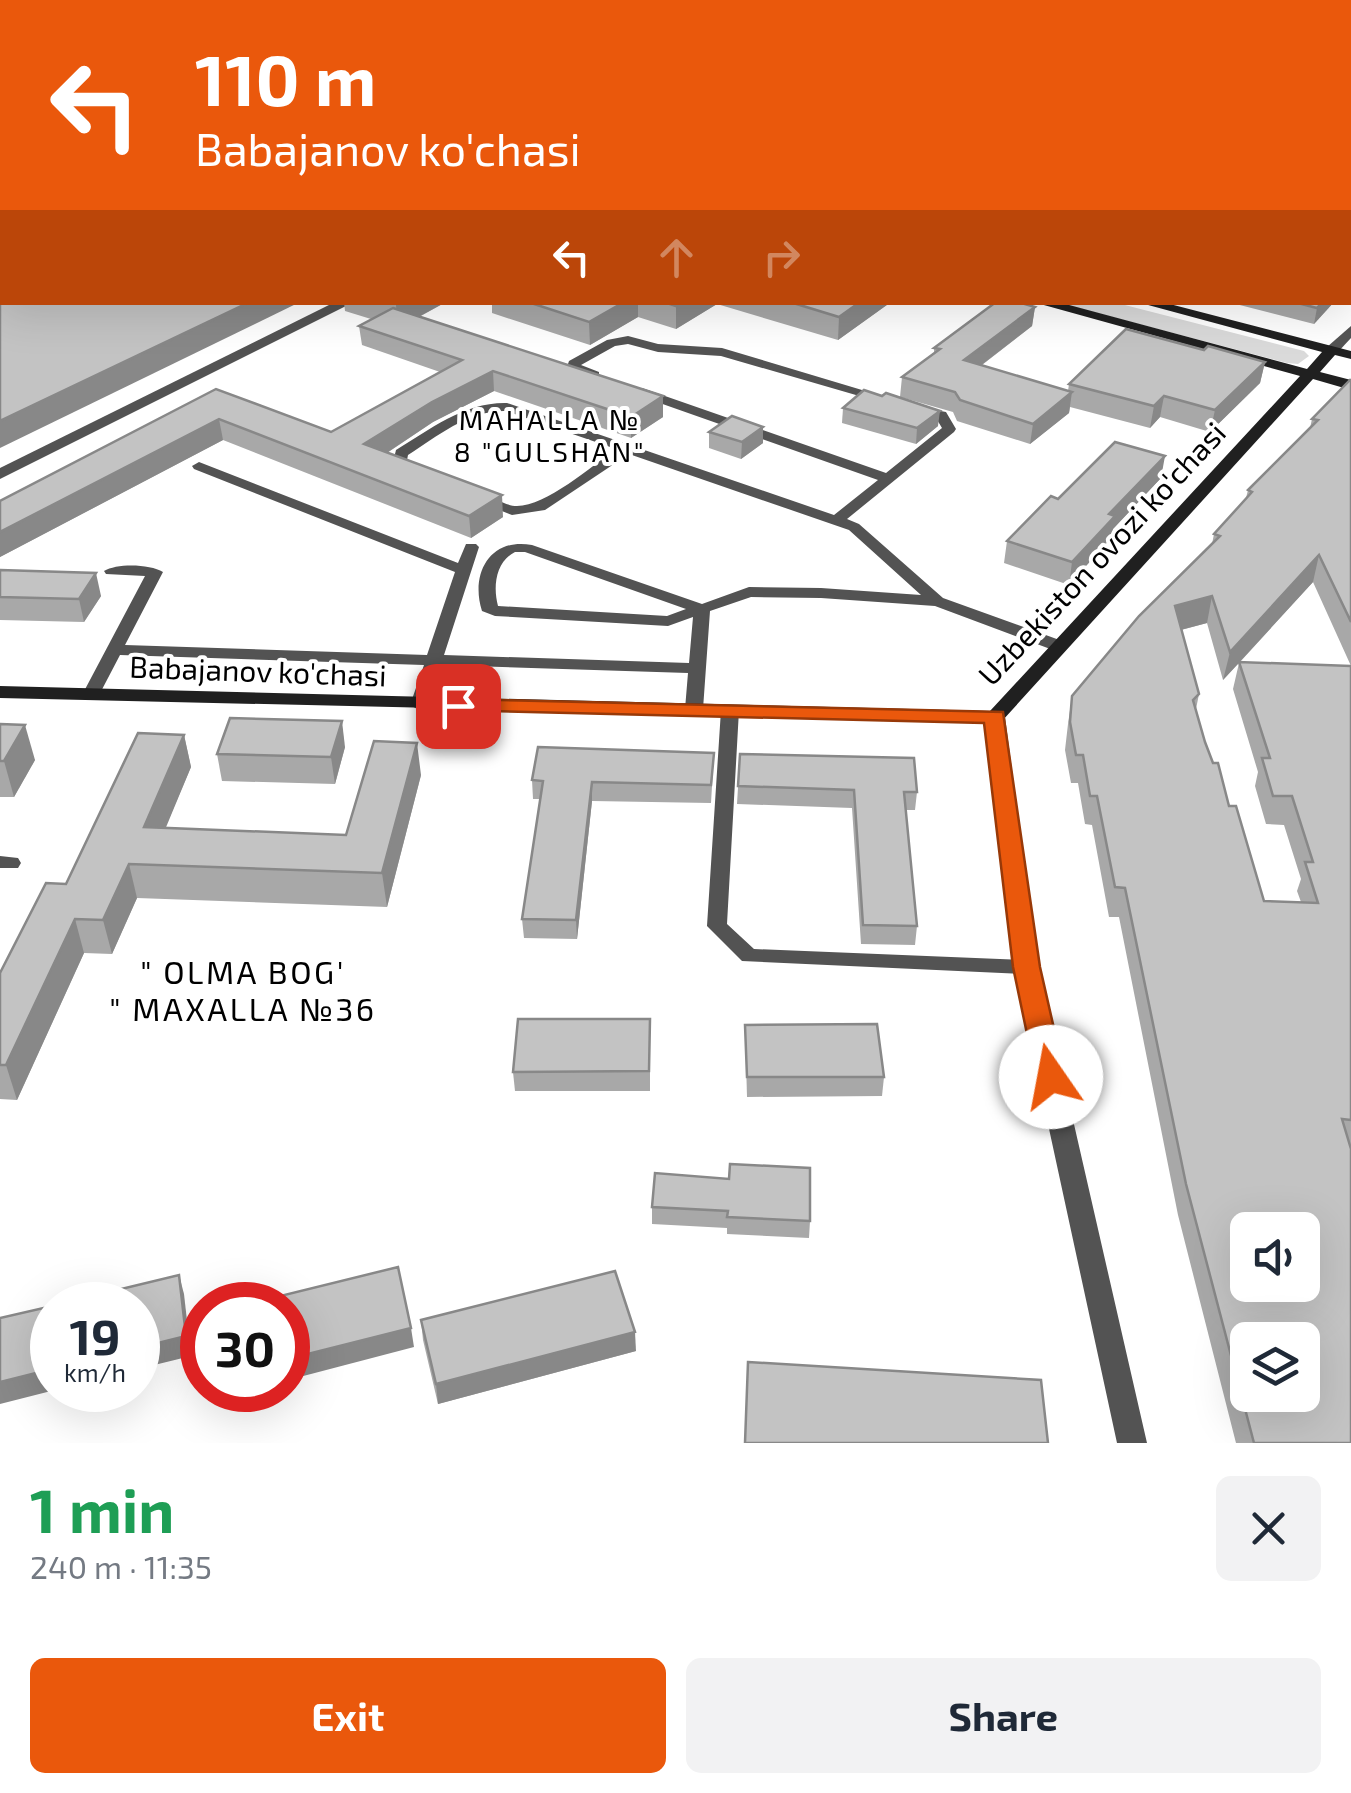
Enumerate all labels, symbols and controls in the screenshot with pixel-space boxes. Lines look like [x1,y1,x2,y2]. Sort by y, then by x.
text: 110 m [195,36,376,120]
icon: left [30,40,160,170]
text: Babajanov ko'chasi [195,121,581,175]
icon: left [544,230,599,285]
icon: ahead [649,230,704,285]
icon: right [754,230,809,285]
district label: MAHALLA № 8 "GULSHAN" [454,402,646,468]
street label: Uzbekiston ovozi ko'chasi [970,414,1232,692]
street label: Babajanov ko'chasi [129,648,387,692]
pin [416,664,501,749]
icon: arrive [431,679,486,734]
district label: " OLMA BOG' " MAXALLA №36 [109,952,377,1027]
position arrow [999,1025,1103,1129]
map controls [1230,1212,1320,1412]
button: sound [1230,1212,1320,1302]
speed limit sign: 30 [180,1282,310,1412]
text: 19 [69,1305,121,1365]
button: layers [1230,1322,1320,1412]
text: km/h [64,1357,126,1387]
text: 1 min [30,1473,174,1545]
button: close [1216,1476,1321,1581]
text: 240 m · 11:35 [30,1547,212,1585]
button: Exit [30,1658,666,1773]
button: Share [686,1658,1321,1773]

